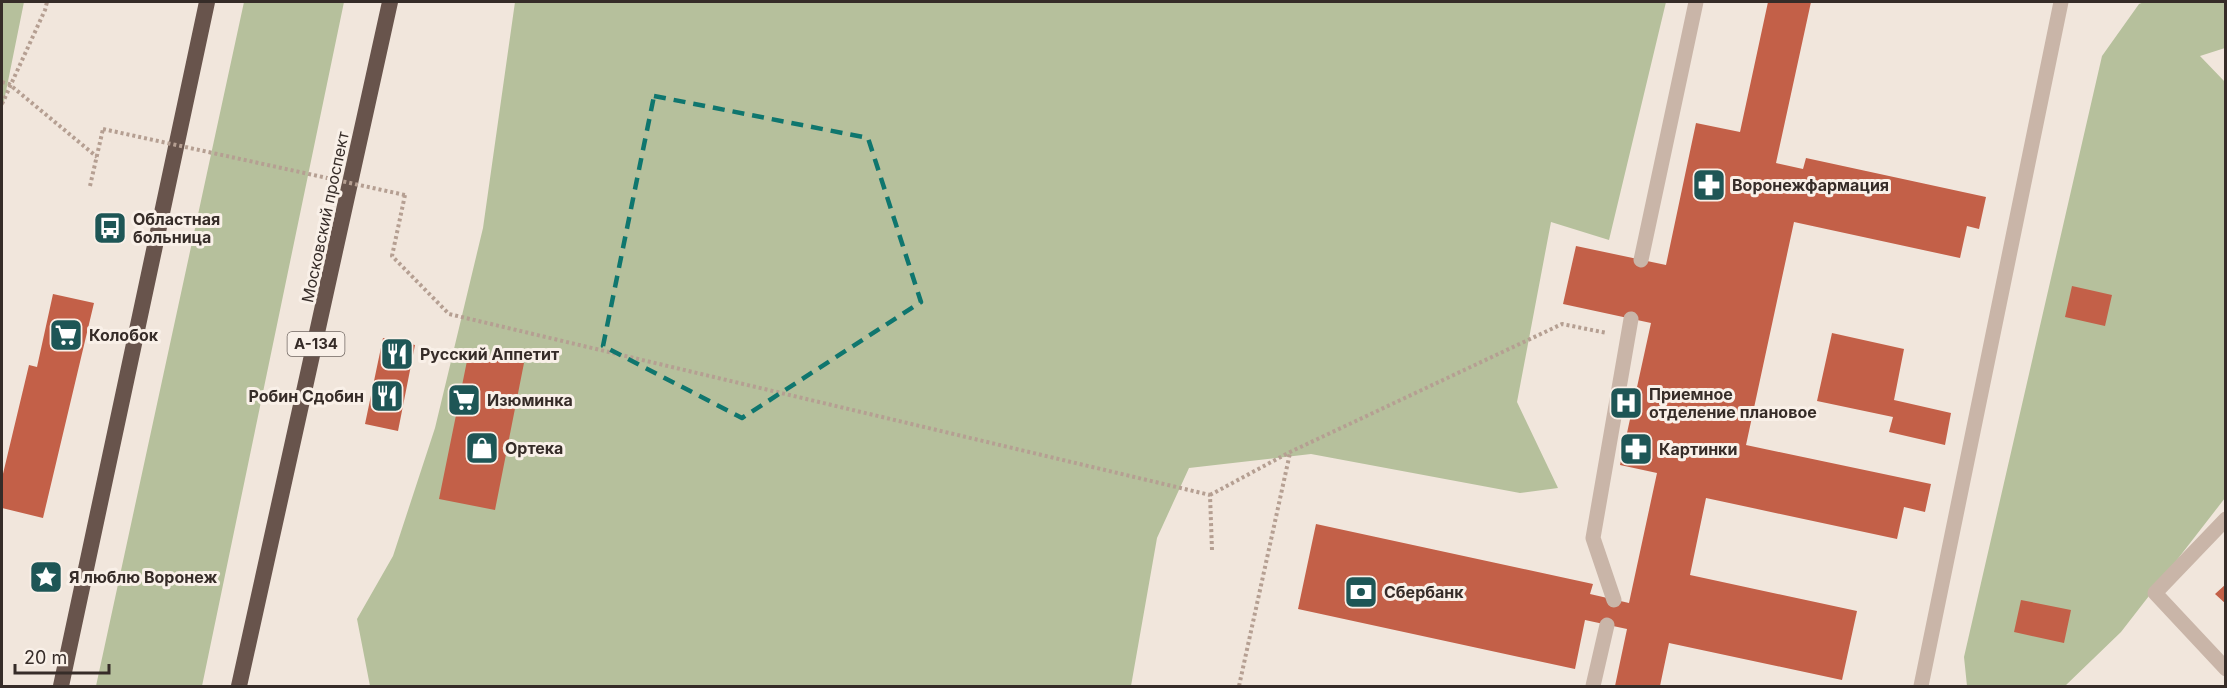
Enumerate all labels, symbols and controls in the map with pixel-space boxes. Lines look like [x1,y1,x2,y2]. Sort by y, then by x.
street label: Московский проспект [297,129,353,304]
pharmacy icon: Воронежфармация [1691,167,1727,203]
place label: Воронежфармация [1732,175,1889,195]
place label: Областная больница [133,209,220,247]
bus stop icon: Областная больница [92,210,128,246]
supermarket icon: Колобок [48,317,84,353]
place label: Колобок [89,325,159,345]
road number: А-134 [288,332,344,356]
restaurant icon: Русский Аппетит [379,336,415,372]
place label: Русский Аппетит [420,344,559,364]
restaurant icon: Робин Сдобин [369,378,405,414]
supermarket icon: Изюминка [446,382,482,418]
place label: Приемное отделение плановое [1649,384,1817,422]
hospital icon: Приемное отделение плановое [1608,385,1644,421]
place label: Робин Сдобин [248,386,364,406]
place label: Изюминка [487,390,573,410]
shop icon: Ортека [464,430,500,466]
pharmacy icon: Картинки [1618,431,1654,467]
place label: Ортека [505,438,563,458]
place label: Картинки [1659,439,1737,459]
place icon: Я люблю Воронеж [28,559,64,595]
place label: Я люблю Воронеж [69,567,217,587]
bank icon: Сбербанк [1343,574,1379,610]
place label: Сбербанк [1384,582,1464,602]
scale bar [15,637,110,675]
text: 20 m [24,647,67,668]

